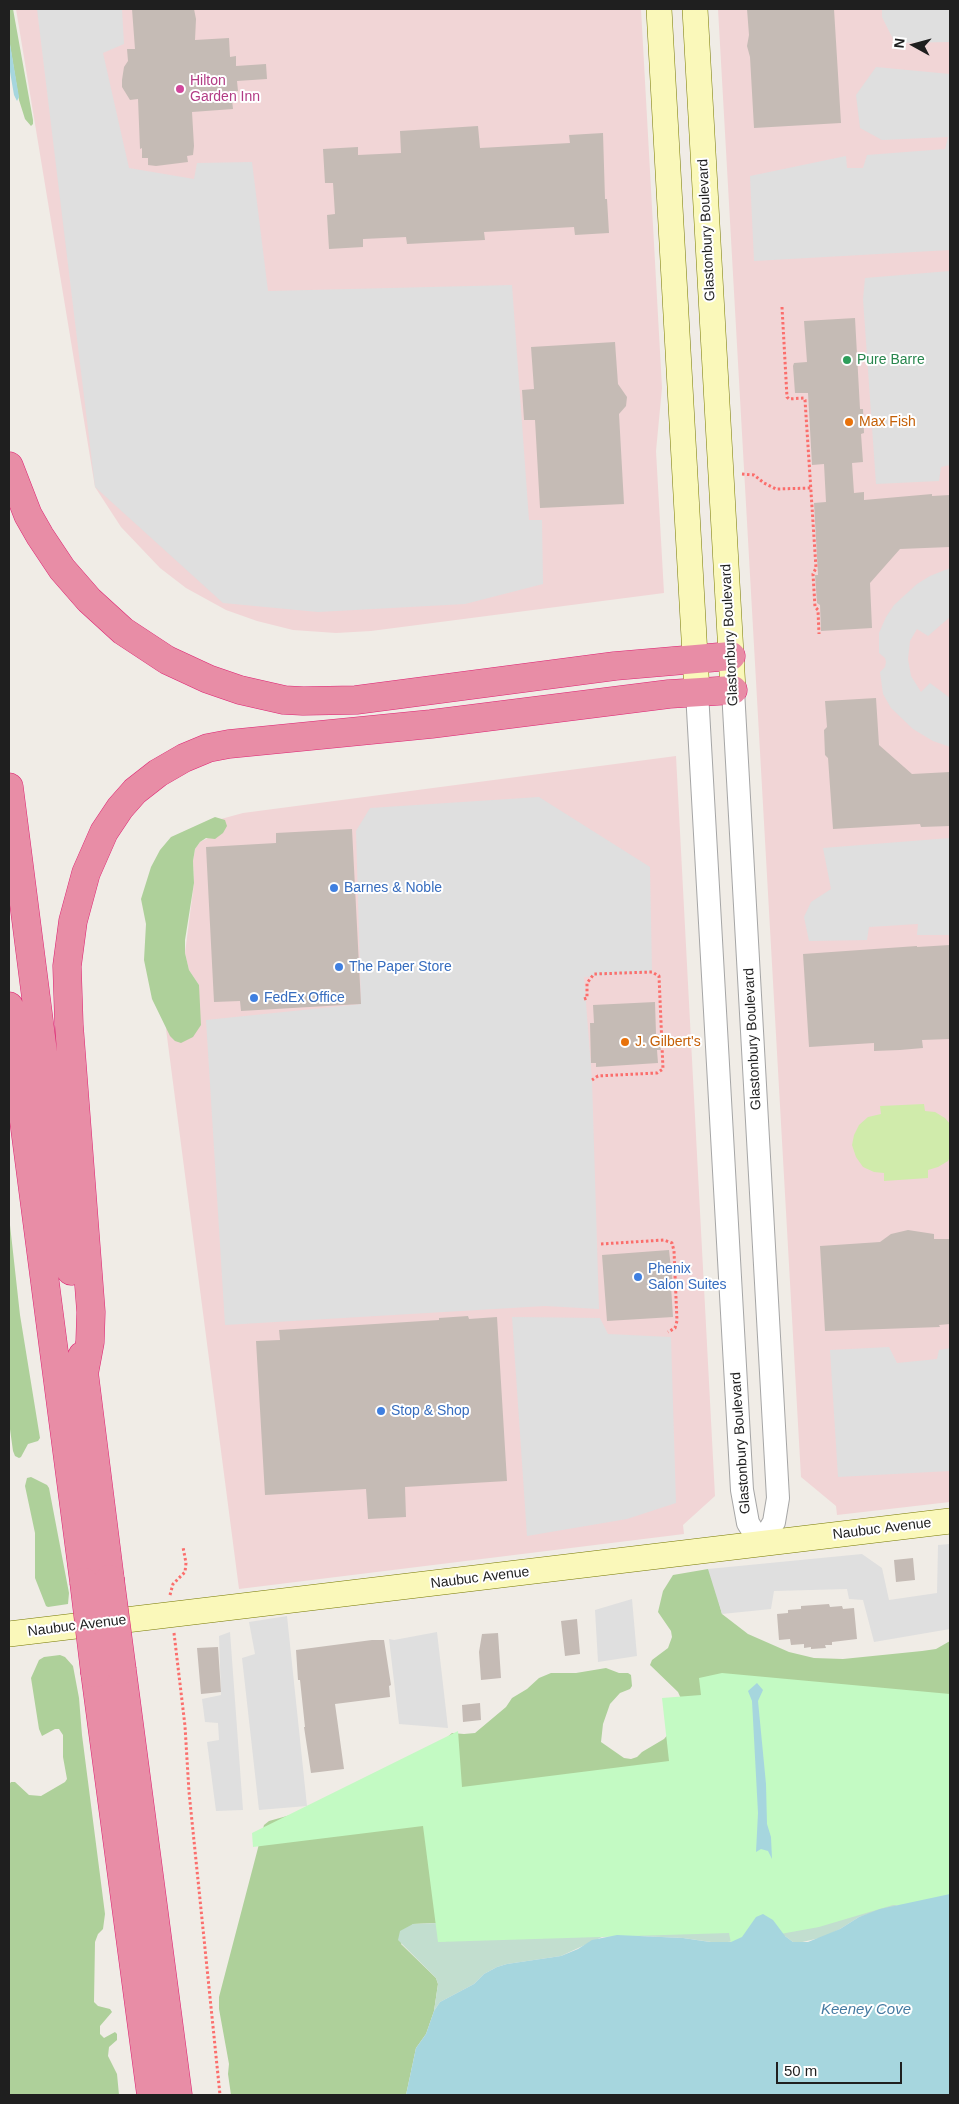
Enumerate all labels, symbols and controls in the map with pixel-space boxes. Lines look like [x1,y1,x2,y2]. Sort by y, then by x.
north arrow [889,20,939,70]
text: N [891,37,908,49]
place label: Hilton Garden Inn [190,73,260,105]
marker: Hilton Garden Inn [174,83,186,95]
street label: Glastonbury Boulevard [695,158,719,302]
place label: Pure Barre [857,352,925,368]
marker: Pure Barre [841,354,853,366]
place label: Max Fish [859,414,916,430]
marker: Max Fish [843,416,855,428]
street label: Glastonbury Boulevard [718,563,742,707]
place label: Barnes & Noble [344,880,442,896]
marker: Barnes & Noble [328,882,340,894]
place label: The Paper Store [349,959,452,975]
marker: The Paper Store [333,961,345,973]
street label: Glastonbury Boulevard [741,967,765,1111]
place label: FedEx Office [264,990,345,1006]
marker: FedEx Office [248,992,260,1004]
place label: J. Gilbert's [635,1034,701,1050]
marker: J. Gilbert's [619,1036,631,1048]
place label: Phenix Salon Suites [648,1261,727,1294]
marker: Phenix Salon Suites [632,1271,644,1283]
street label: Glastonbury Boulevard [728,1371,754,1515]
place label: Stop & Shop [391,1403,470,1419]
marker: Stop & Shop [375,1405,387,1417]
street label: Naubuc Avenue [832,1515,932,1543]
street label: Naubuc Avenue [430,1564,530,1592]
street label: Naubuc Avenue [27,1612,127,1640]
water label: Keeney Cove [821,2001,911,2019]
scale bar [779,2052,905,2084]
text: 50 m [784,2062,817,2079]

